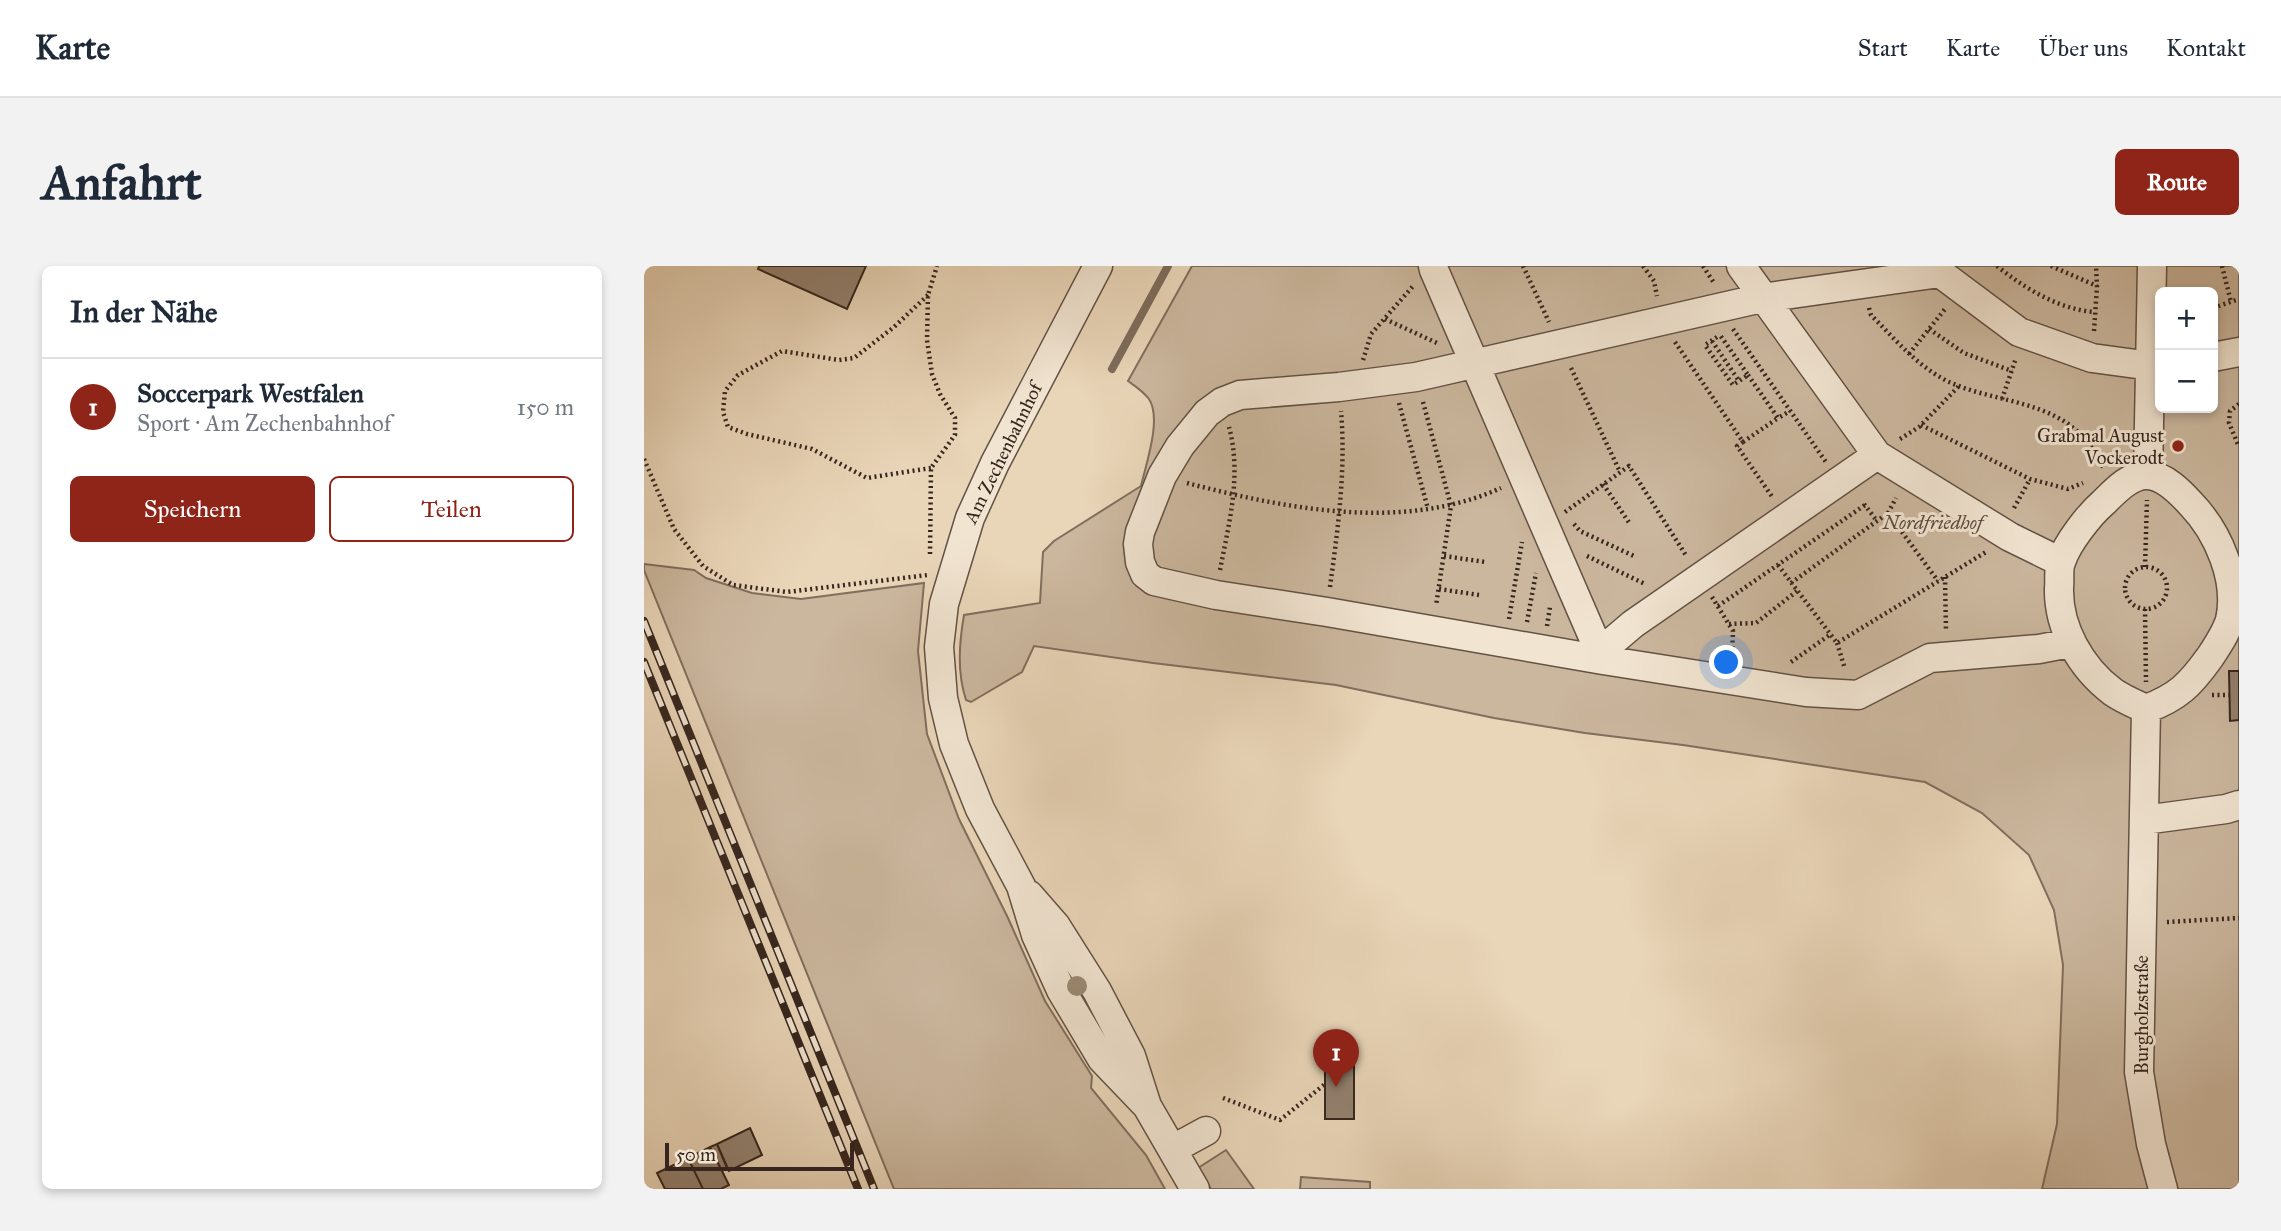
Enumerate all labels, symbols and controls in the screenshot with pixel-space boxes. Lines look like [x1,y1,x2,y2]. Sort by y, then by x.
text: Karte [35,28,110,68]
text: Start [1858,33,1908,63]
text: Karte [1946,33,2000,63]
text: Über uns [2038,33,2128,63]
text: Kontakt [2166,33,2246,63]
button: Route [2115,149,2239,215]
text: Anfahrt [42,153,202,212]
map controls [2155,287,2218,413]
button: + [2155,287,2218,350]
text: In der Nähe [70,294,218,330]
button: − [2155,350,2218,413]
street label: Am Zechenbahnhof [958,376,1048,528]
text: Soccerpark Westfalen [137,377,364,409]
text: 1 [88,393,98,421]
text: 150 m [517,393,574,421]
text: Sport · Am Zechenbahnhof [137,409,391,437]
place label: Grabmal August Vockerodt [2037,424,2164,469]
marker: Grabmal August Vockerodt [2170,438,2186,454]
button: Speichern [70,476,315,542]
button: Teilen [329,476,574,542]
park label: Nordfriedhof [1882,511,1988,534]
your location [1709,645,1743,679]
street label: Burgholzstraße [2130,955,2154,1075]
pin: 1 [1313,1029,1359,1087]
scale bar [665,1140,854,1172]
text: 50 m [676,1143,716,1166]

